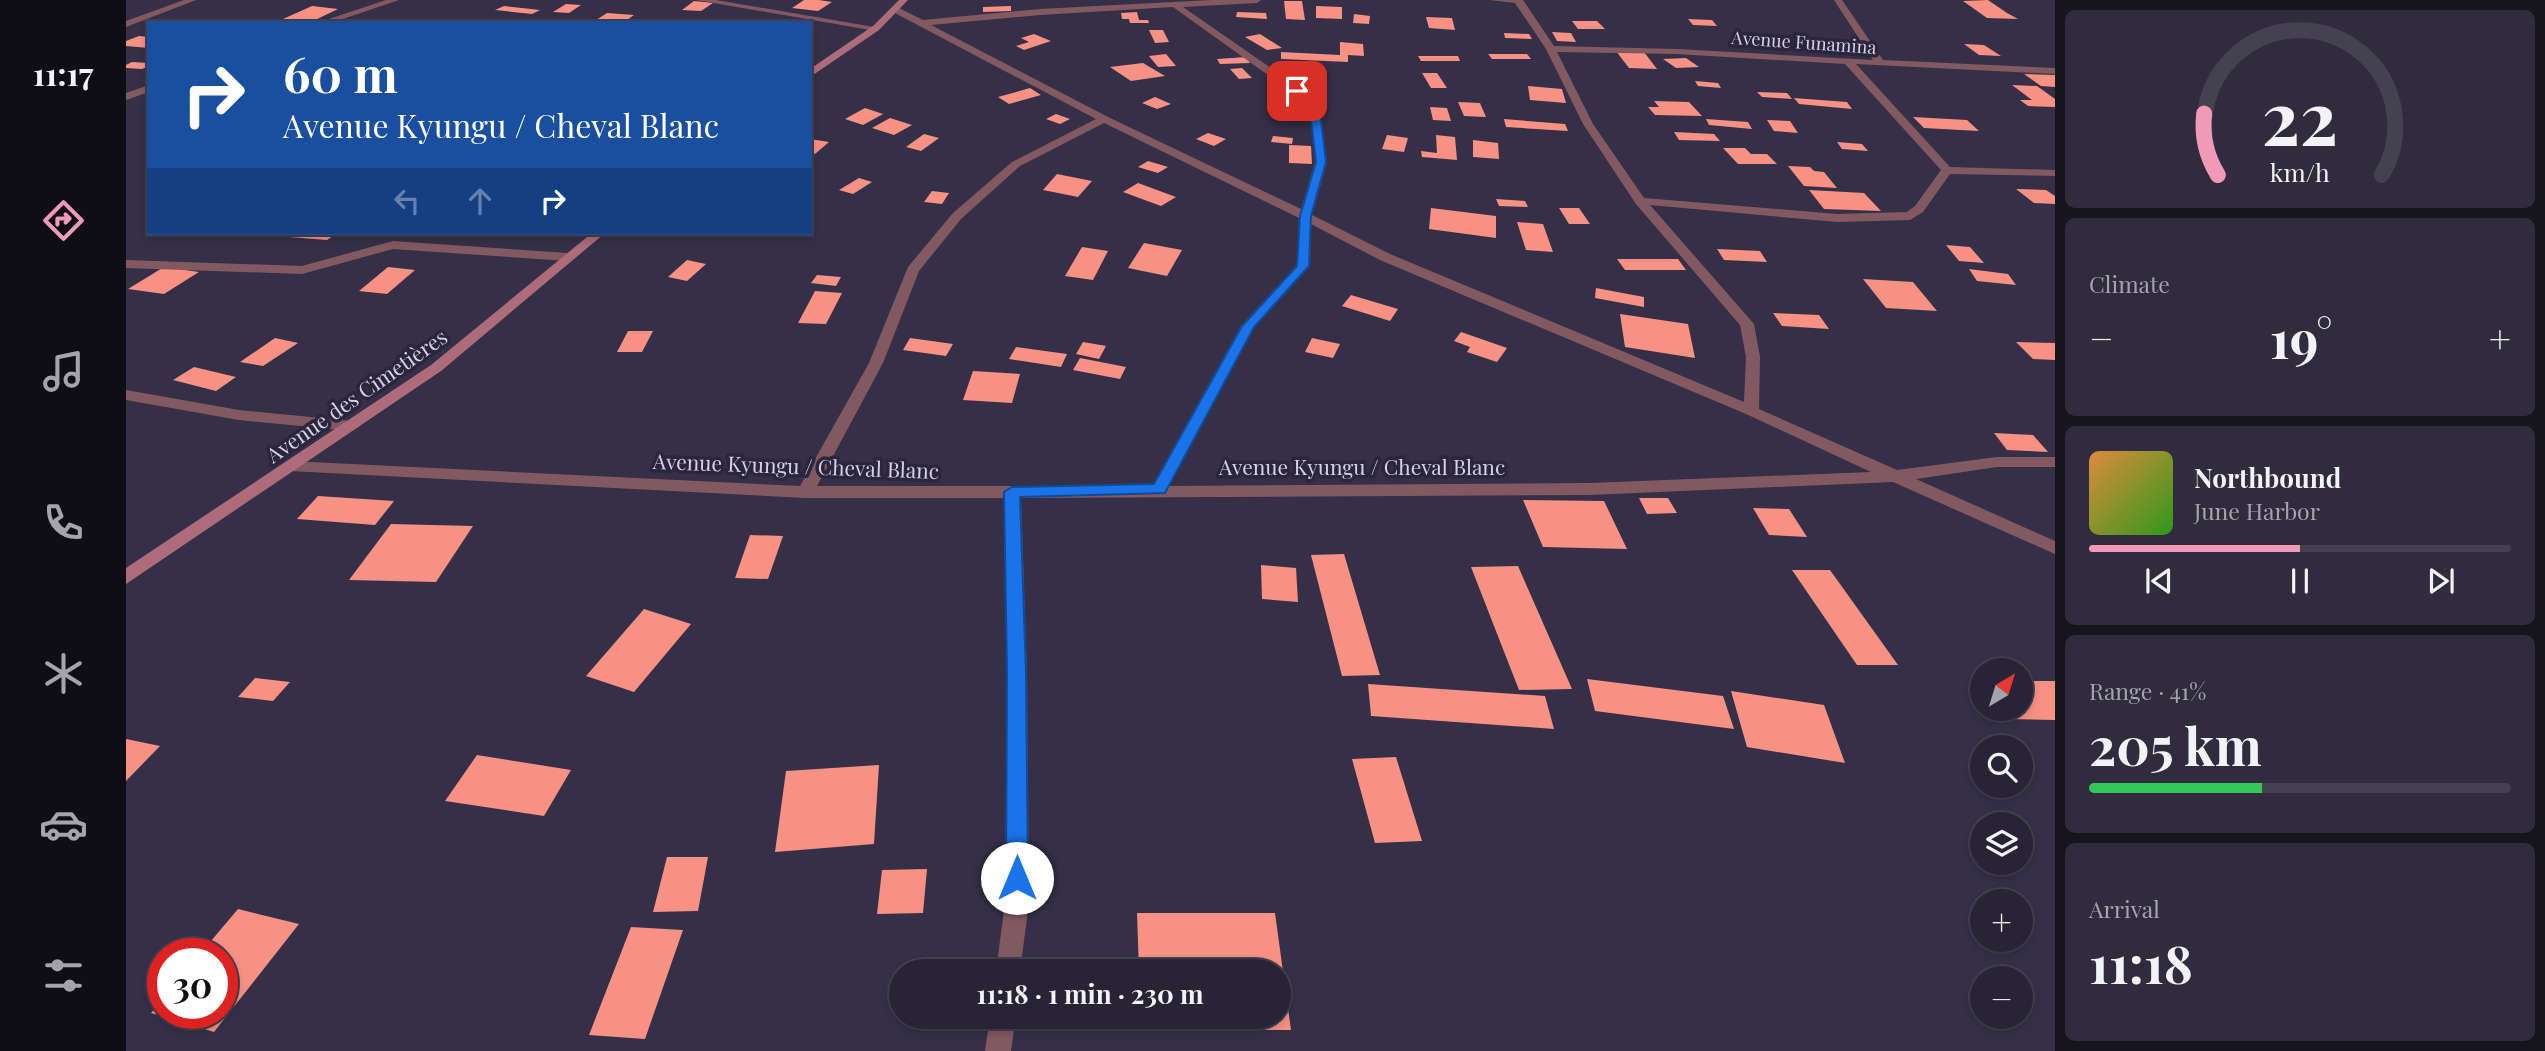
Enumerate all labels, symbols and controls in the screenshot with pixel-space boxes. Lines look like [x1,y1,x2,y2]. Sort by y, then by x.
street label: Avenue Funamina [1730,25,1877,59]
text: 60 m [283,40,398,105]
icon: right [168,49,259,140]
text: 11:17 [33,51,93,94]
pin [1267,61,1327,121]
text: 22 [2262,66,2338,163]
icon: arrive [1278,72,1316,110]
text: Avenue Kyungu / Cheval Blanc [283,103,719,146]
text: km/h [2270,155,2330,188]
icon: left [388,182,426,220]
icon: ahead [461,182,499,220]
icon: right [534,182,572,220]
icon: directions [39,196,88,245]
text: Climate [2089,268,2170,299]
text: 19° [2270,303,2333,372]
text: − [2089,312,2114,363]
text: + [2489,312,2511,363]
street label: Avenue des Cimetières [259,322,452,469]
icon: music [39,347,88,396]
street label: Avenue Kyungu / Cheval Blanc [651,446,940,484]
street label: Avenue Kyungu / Cheval Blanc [1218,452,1505,480]
text: Northbound [2194,460,2341,495]
text: June Harbor [2194,495,2320,526]
icon: phone [39,498,88,547]
icon: previous [2140,562,2178,600]
icon: pause [2281,562,2319,600]
icon: next [2422,562,2460,600]
icon: climate [39,649,88,698]
north arrow [1970,658,2034,721]
map controls [1970,658,2033,1029]
text: Range · 41% [2089,675,2206,706]
text: 205 km [2089,710,2262,779]
button: search [1970,735,2033,798]
icon: car [39,800,88,849]
button: layers [1970,812,2033,875]
position arrow [980,841,1054,915]
button: + [1970,889,2033,952]
text: Arrival [2089,893,2160,924]
text: 11:18 [2089,928,2193,997]
speed limit sign: 30 [147,938,238,1029]
icon: filters [39,951,88,1000]
button: − [1970,966,2033,1029]
text: 11:18 · 1 min · 230 m [977,976,1203,1011]

